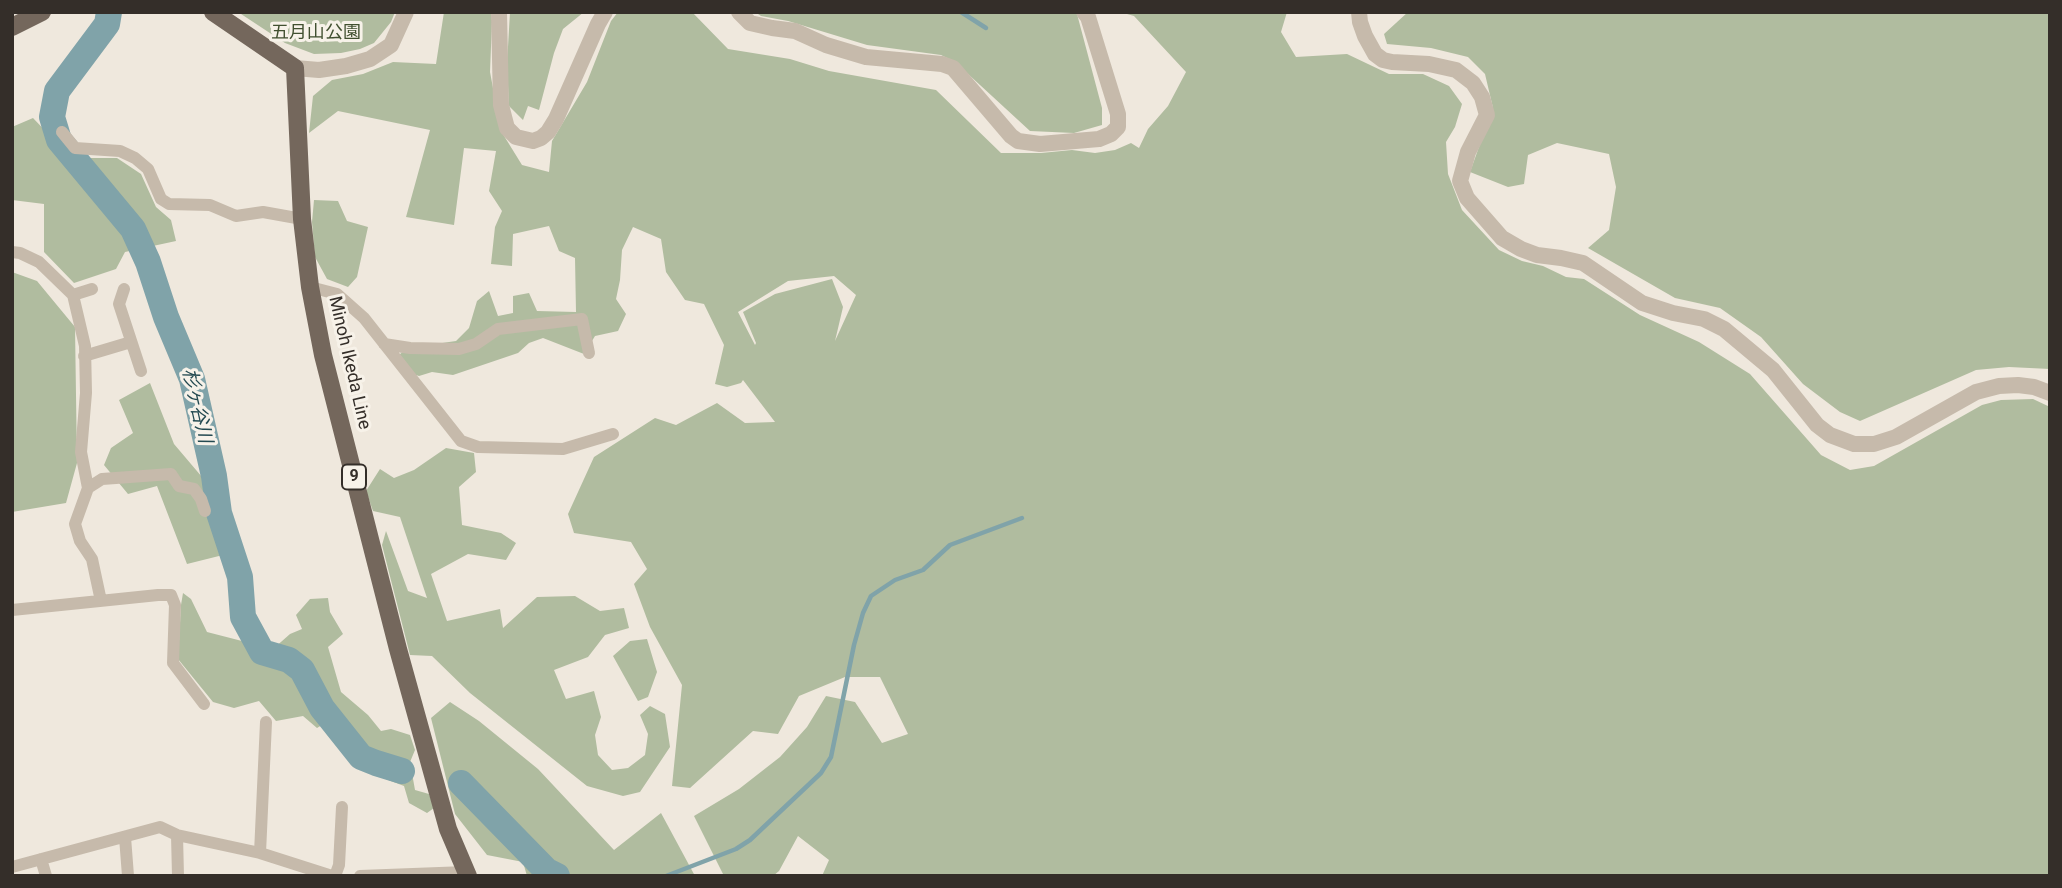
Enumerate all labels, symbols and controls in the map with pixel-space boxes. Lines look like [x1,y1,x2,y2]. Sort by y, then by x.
park label: 五月山公園 [271,22,361,44]
street label: Minoh Ikeda Line [323,294,375,432]
water label: 杉ヶ谷川 [176,366,216,446]
road number: 9 [342,464,366,490]

